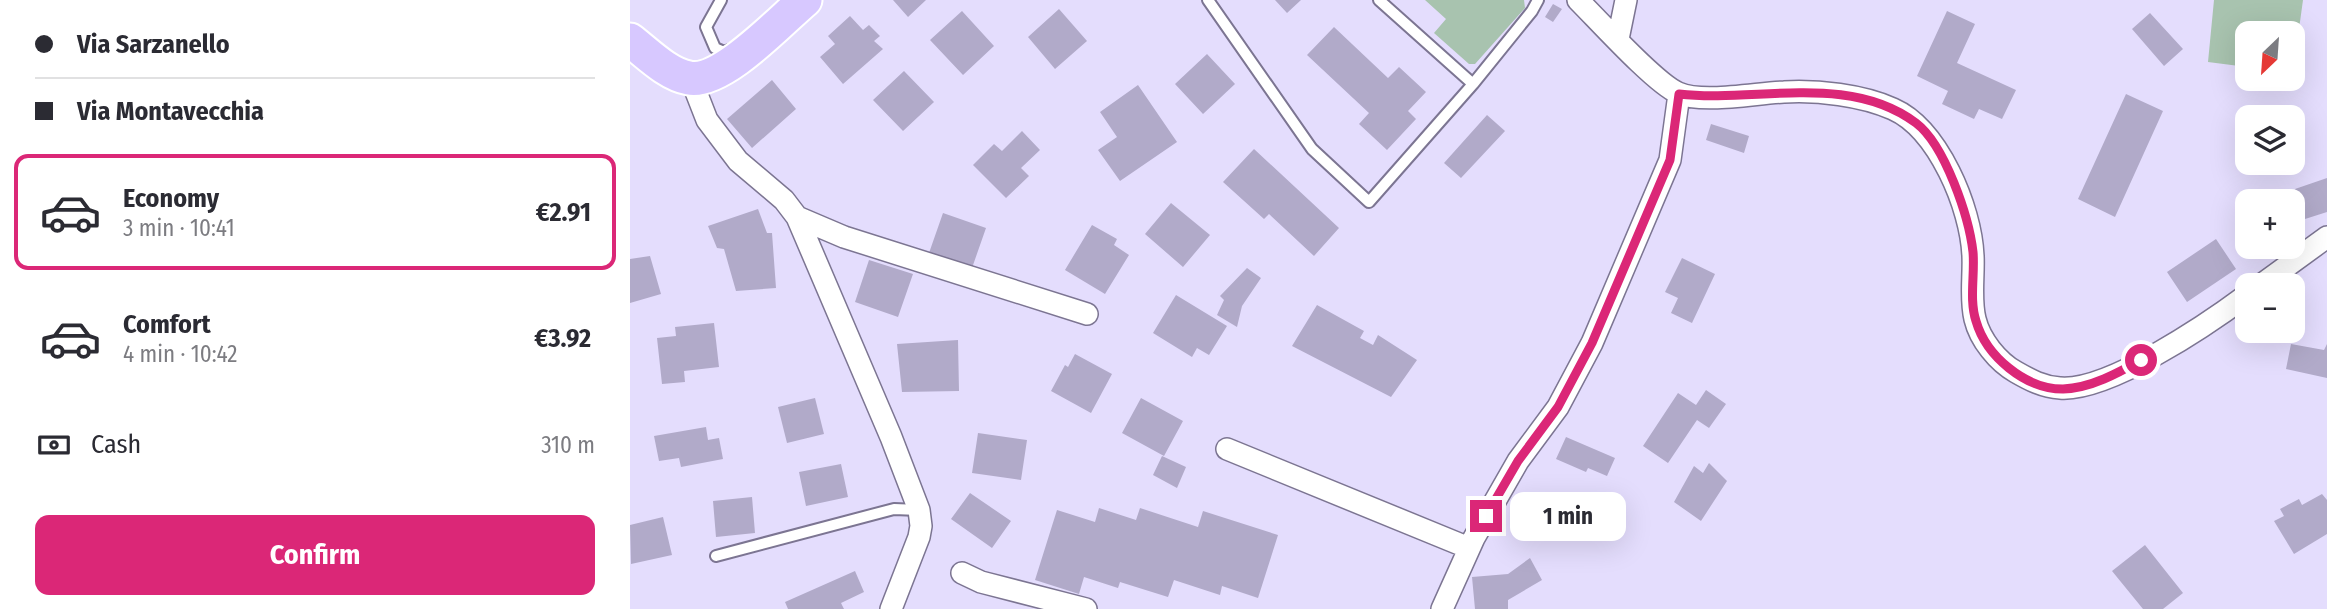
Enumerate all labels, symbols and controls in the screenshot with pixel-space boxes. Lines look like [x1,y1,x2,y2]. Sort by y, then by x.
north arrow [2235,21,2305,91]
map controls [2235,21,2305,343]
text: Via Sarzanello [77,29,230,60]
text: Via Montavecchia [77,96,264,127]
button: layers [2235,105,2305,175]
icon: car [39,181,102,244]
text: Economy [123,183,219,214]
button: + [2235,189,2305,259]
text: €2.91 [536,197,591,228]
text: 3 min · 10:41 [123,214,235,242]
button: − [2235,273,2305,343]
icon: car [39,307,102,370]
text: Comfort [123,309,211,340]
text: €3.92 [534,323,591,354]
text: 4 min · 10:42 [123,340,238,368]
route start [2125,344,2157,376]
icon: cash [35,426,73,464]
text: Cash [91,429,141,460]
text: 310 m [541,431,595,459]
callout: 1 min [1510,491,1626,540]
route end [1470,500,1502,532]
text: 1 min [1543,502,1593,530]
button: Confirm [35,515,595,595]

